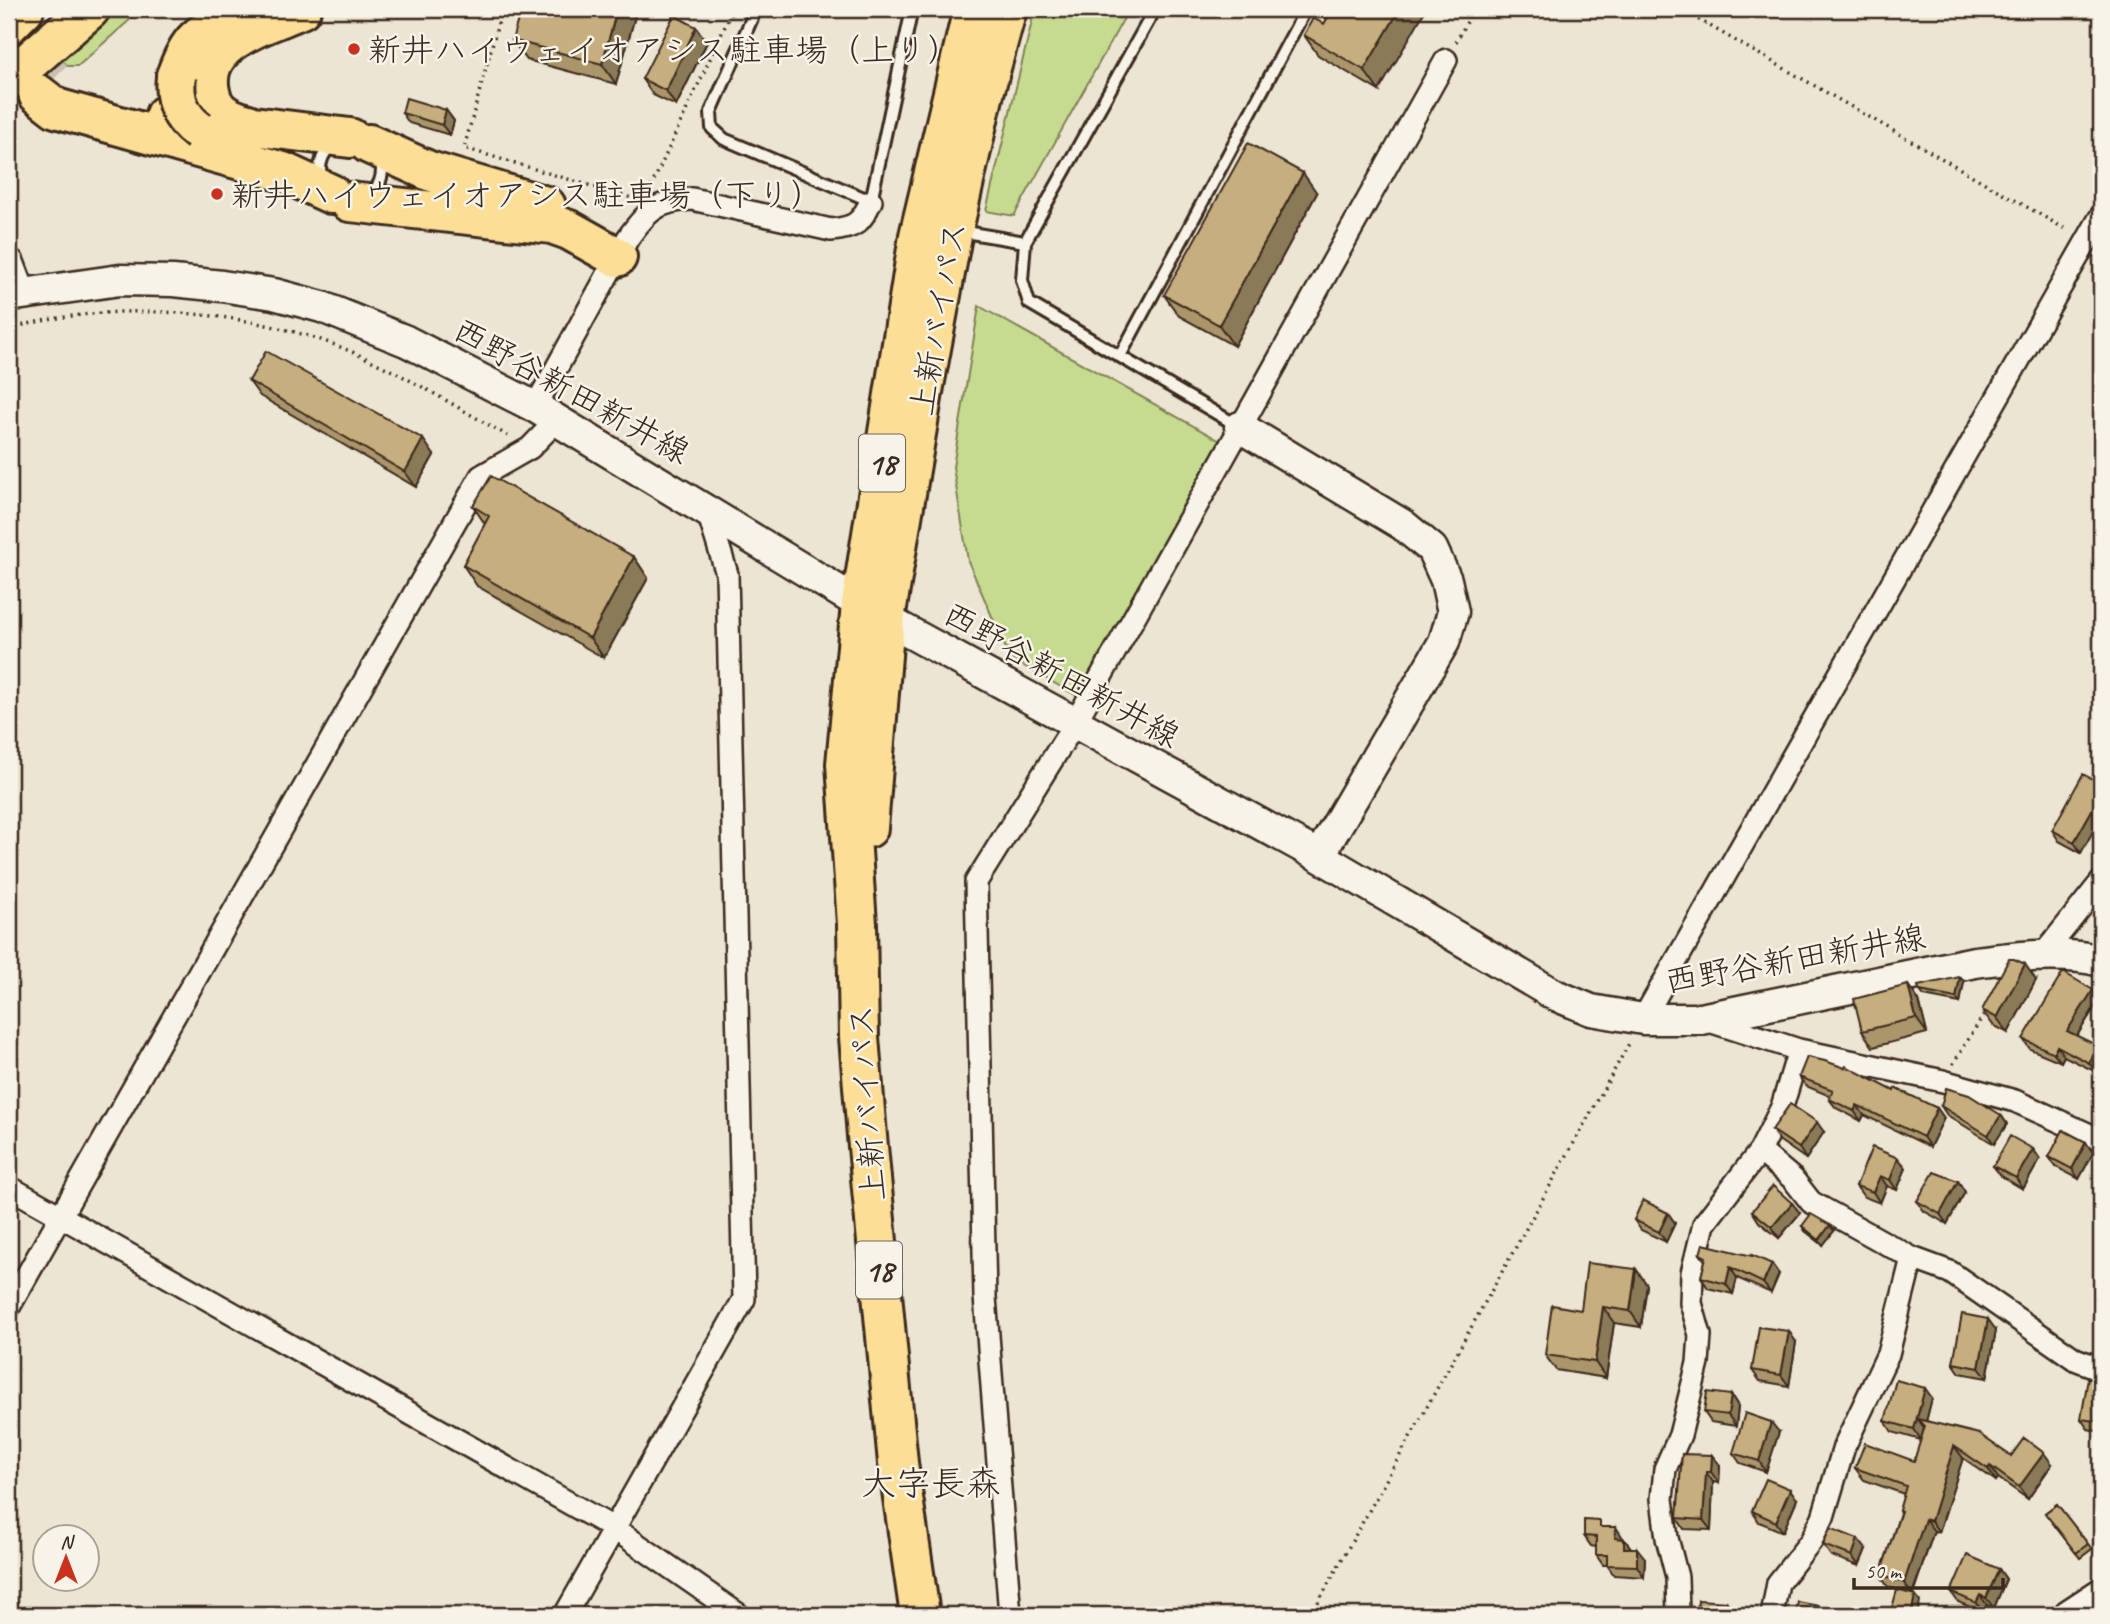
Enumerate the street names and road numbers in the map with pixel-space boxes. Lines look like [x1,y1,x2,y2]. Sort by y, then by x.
street label: 上新バイパス [900,217,976,419]
street label: 西野谷新田新井線 [446,309,697,473]
road number: 18 [859,434,905,491]
street label: 西野谷新田新井線 [936,593,1187,757]
street label: 西野谷新田新井線 [1662,915,1929,1003]
street label: 上新バイパス [839,1003,895,1203]
road number: 18 [856,1241,902,1298]

